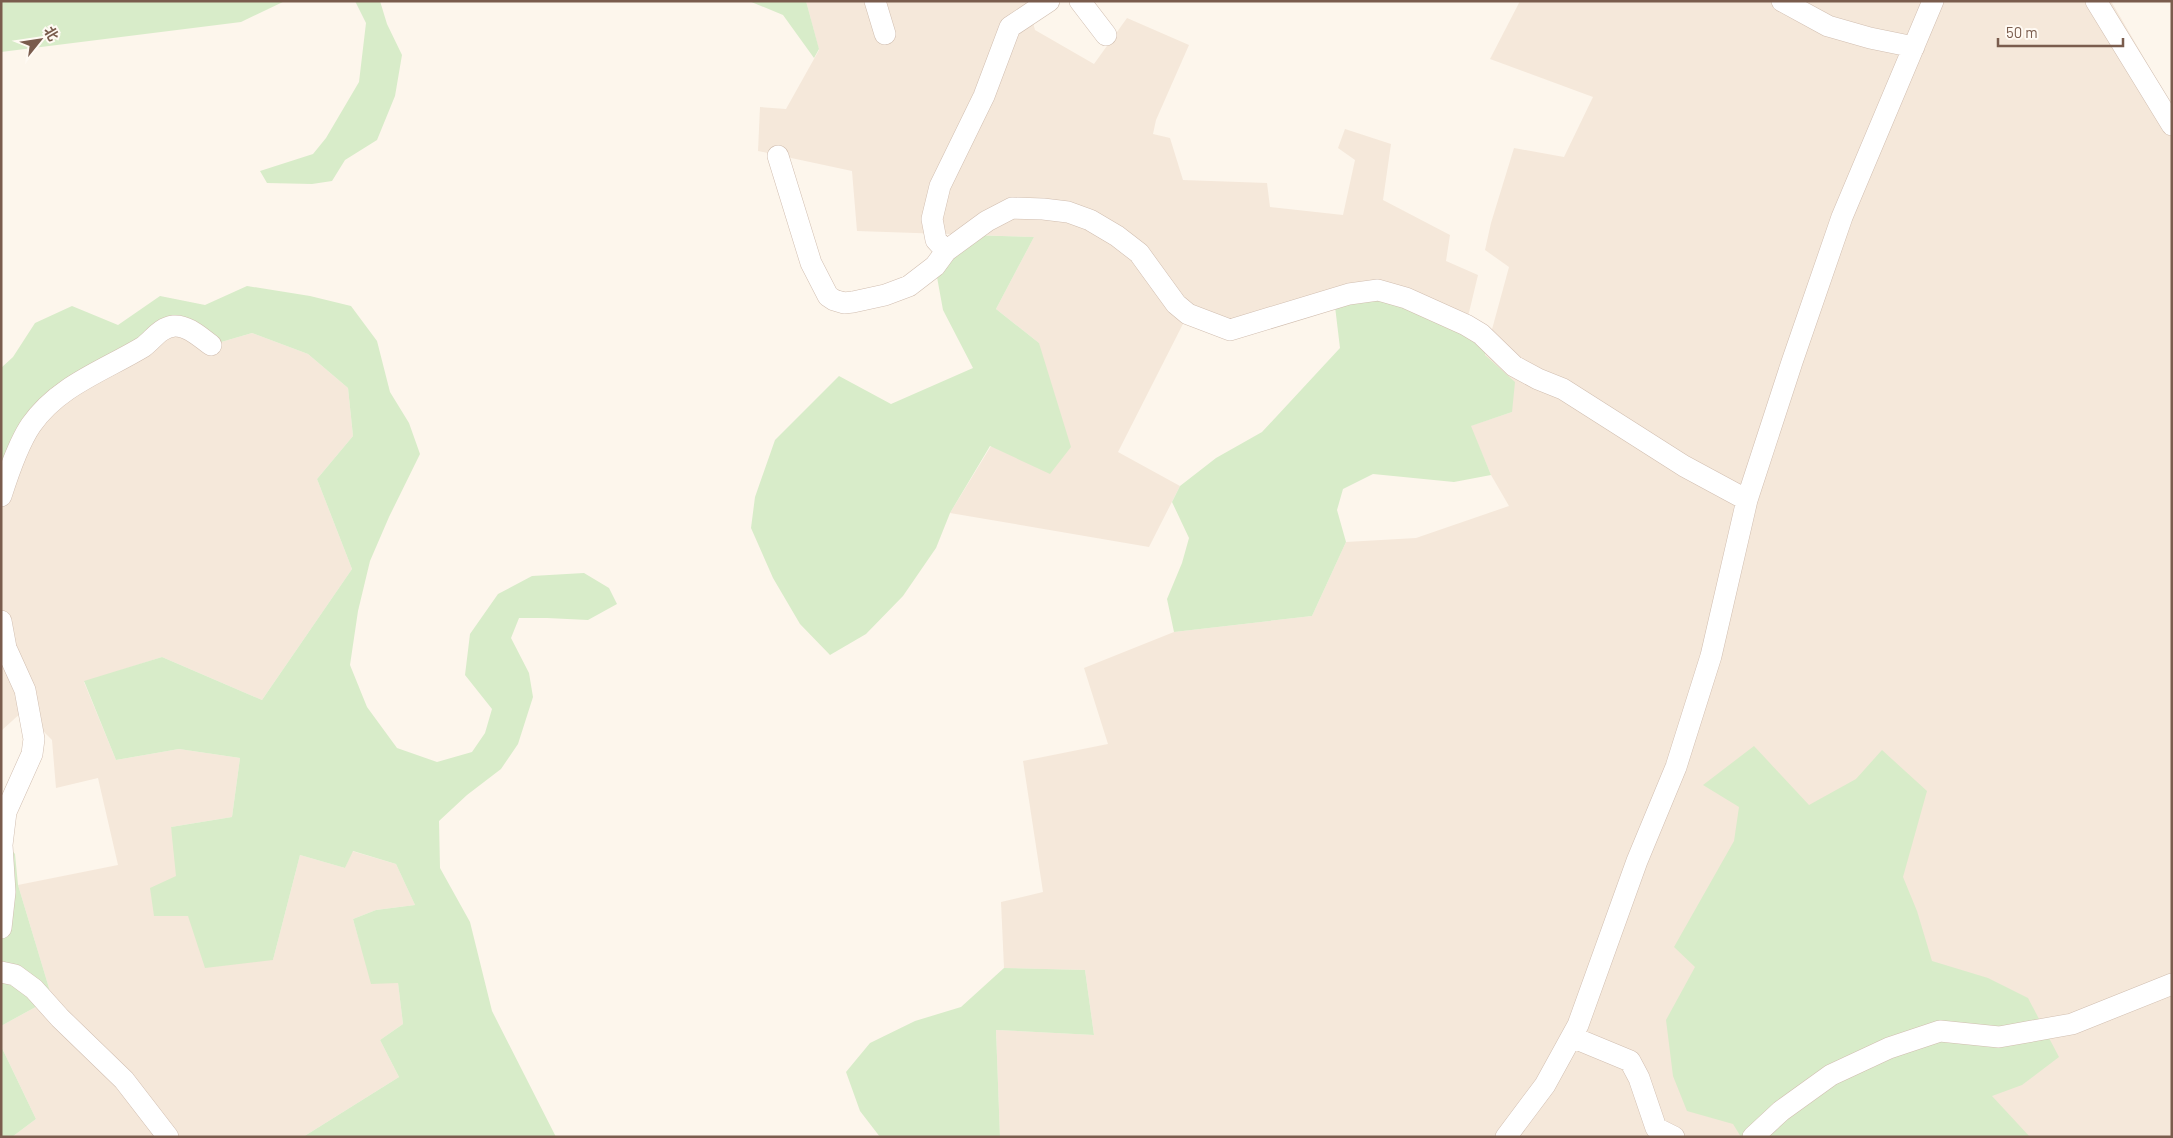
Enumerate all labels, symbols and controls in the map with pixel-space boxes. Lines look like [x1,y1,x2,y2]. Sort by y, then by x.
north arrow [15,15,65,65]
scale bar [1998,15,2123,47]
text: 北 [41,23,63,44]
text: 50 m [2006,23,2038,41]

